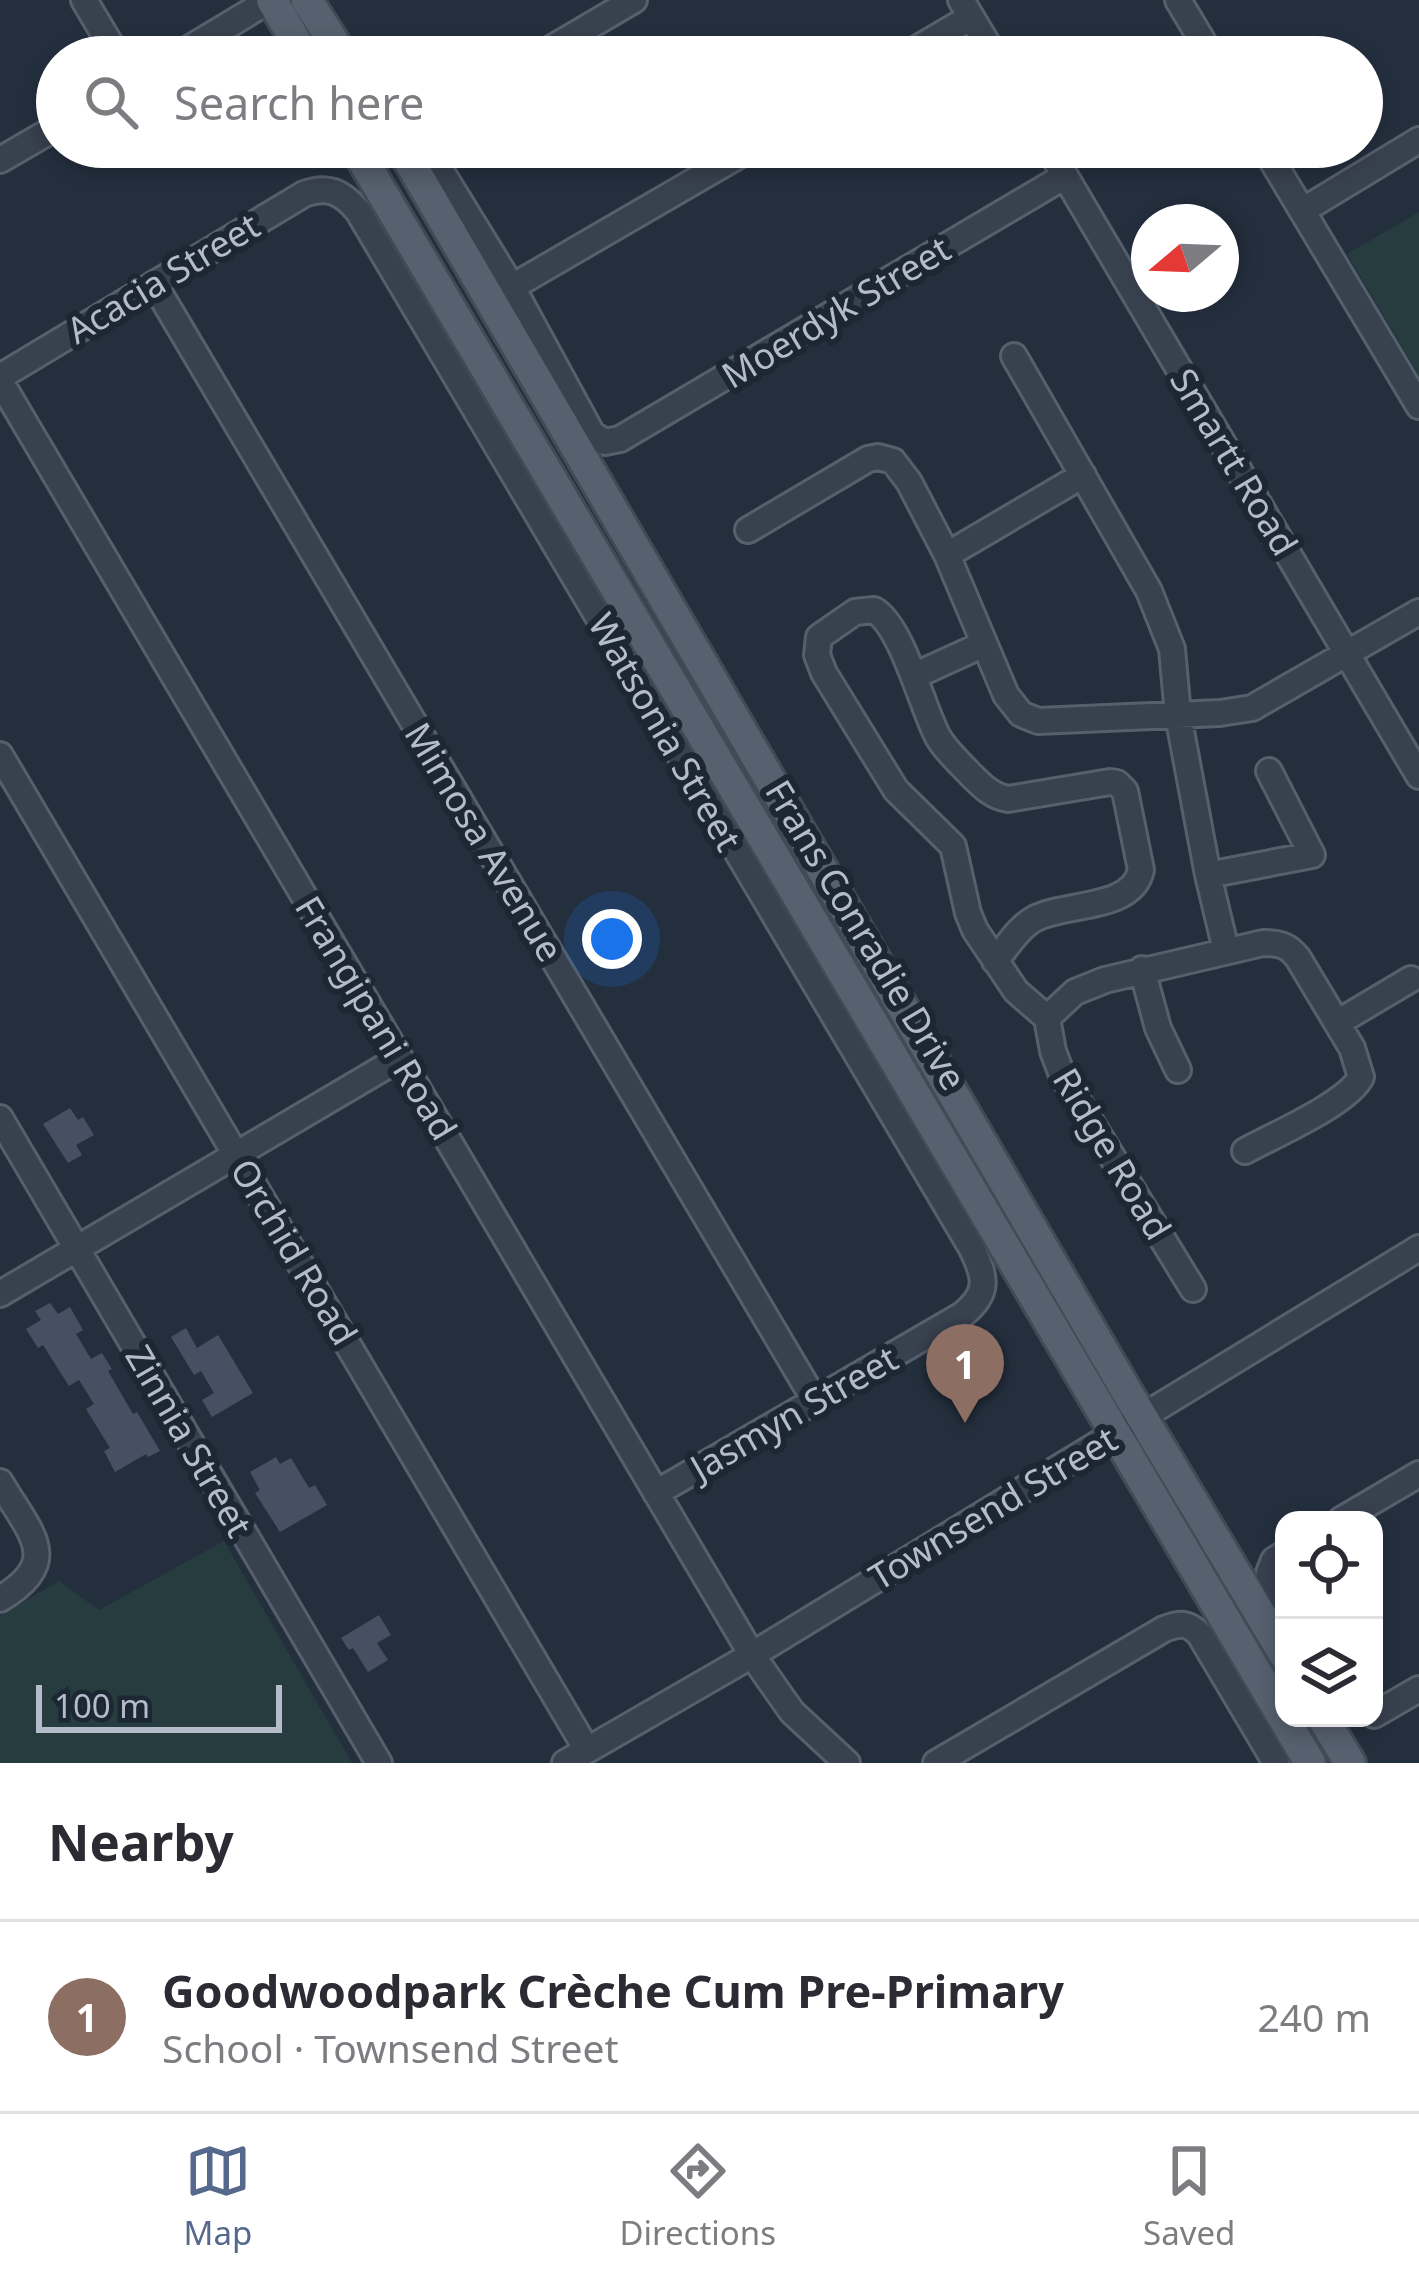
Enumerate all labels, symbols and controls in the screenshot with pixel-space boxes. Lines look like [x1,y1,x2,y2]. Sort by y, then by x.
search box [36,36,1383,168]
icon: search [78,69,144,135]
text: Search here [174,72,424,133]
street label: Acacia Street [57,201,268,354]
north arrow [1131,204,1239,312]
street label: Moerdyk Street [712,224,959,399]
street label: Smartt Road [1159,359,1310,565]
street label: Watsonia Street [578,604,753,859]
street label: Mimosa Avenue [394,713,575,970]
street label: Frans Conradie Drive [754,771,978,1099]
street label: Frangipani Road [284,887,469,1149]
your location [582,909,642,969]
street label: Ridge Road [1042,1059,1183,1249]
street label: Orchid Road [220,1150,369,1354]
pin: 1 [926,1324,1004,1423]
street label: Jasmyn Street [679,1333,906,1493]
street label: Zinnia Street [115,1336,264,1546]
street label: Townsend Street [860,1414,1126,1601]
map controls [1275,1511,1383,1727]
button: locate [1275,1511,1383,1619]
button: layers [1275,1619,1383,1727]
scale bar [36,1679,282,1732]
text: 100 m [54,1683,150,1728]
text: Nearby [48,1806,234,1876]
text: Goodwoodpark Crèche Cum Pre-Primary [162,1960,1064,2021]
text: 1 [76,1990,98,2043]
text: 240 m [1257,1990,1371,2043]
text: School · Townsend Street [162,2021,619,2074]
tab: Map [184,2138,252,2255]
tab: Directions [619,2138,776,2255]
tab: Saved [1143,2138,1235,2255]

